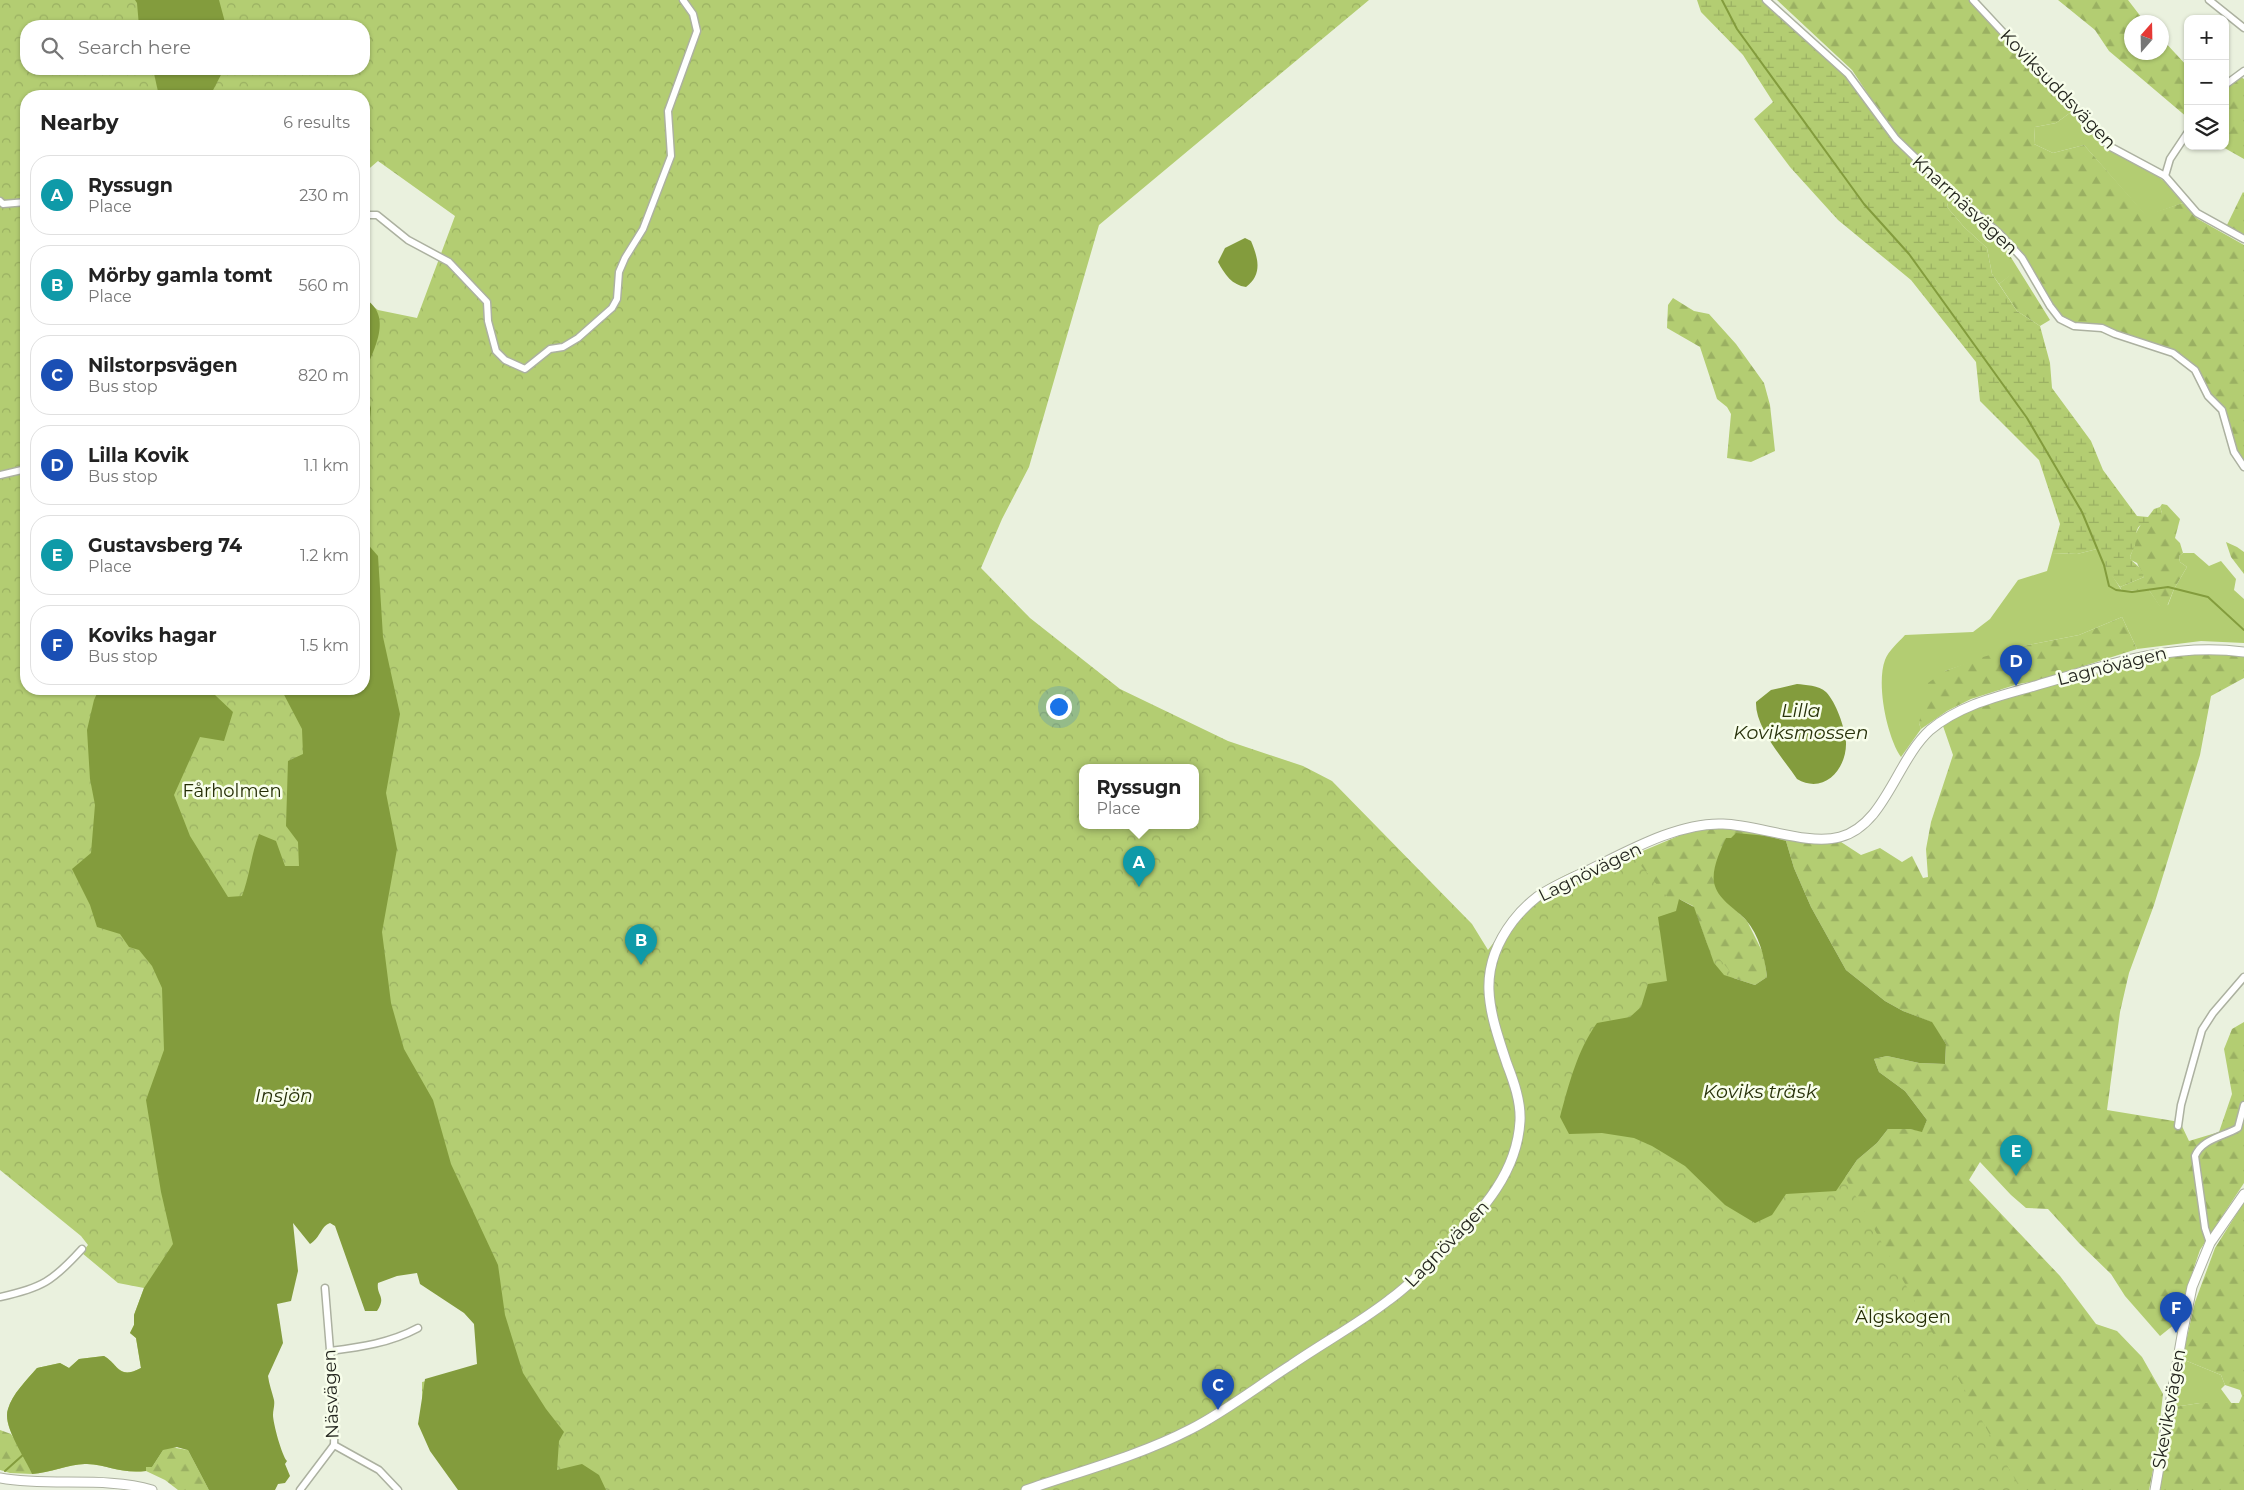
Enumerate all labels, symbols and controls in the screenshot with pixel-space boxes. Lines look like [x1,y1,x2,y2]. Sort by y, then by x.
north arrow [2124,15,2169,60]
map controls [2184,15,2229,150]
button: + [2184,15,2229,60]
search box [20,20,370,75]
street label: Koviksuddsvägen [1995,25,2121,153]
icon: search [38,34,66,62]
text: Search here [78,36,191,59]
button: − [2184,60,2229,105]
button: layers [2184,105,2229,150]
text: Nearby [40,110,119,135]
text: 6 results [283,113,350,132]
street label: Knarrnäsvägen [1908,150,2022,260]
text: Ryssugn [88,174,173,197]
text: A [51,186,63,205]
text: 230 m [299,186,349,205]
text: Place [88,197,132,216]
text: Mörby gamla tomt [88,264,273,287]
text: B [51,276,63,295]
text: 560 m [298,276,349,295]
text: Place [88,287,132,306]
text: Nilstorpsvägen [88,354,238,377]
text: C [51,366,63,385]
text: 820 m [298,366,349,385]
text: Bus stop [88,377,158,396]
text: Lilla Kovik [88,444,189,467]
text: D [50,456,64,475]
text: 1.1 km [304,456,349,475]
text: Bus stop [88,467,158,486]
text: Gustavsberg 74 [88,534,242,557]
text: E [52,546,62,565]
text: 1.2 km [300,546,349,565]
text: Place [88,557,132,576]
text: Koviks hagar [88,624,217,647]
text: F [52,636,62,655]
text: 1.5 km [300,636,349,655]
street label: Lagnövägen [2055,642,2169,690]
pin: D [2000,645,2032,686]
text: Bus stop [88,647,158,666]
your location [1046,694,1072,720]
water label: Lilla Koviksmossen [1733,699,1869,744]
popup [1079,764,1199,829]
text: Ryssugn [1097,776,1181,799]
park label: Fårholmen [182,780,282,802]
text: Place [1097,799,1140,818]
street label: Lagnövägen [1535,838,1645,906]
pin: A [1123,846,1155,887]
pin: B [625,924,657,965]
water label: Koviks träsk [1703,1080,1818,1103]
water label: Insjön [255,1084,313,1107]
pin: E [2000,1135,2032,1176]
street label: Lagnövägen [1400,1196,1494,1292]
pin: F [2160,1292,2192,1333]
park label: Älgskogen [1855,1306,1951,1328]
street label: Skeviksvägen [2148,1347,2190,1471]
street label: Näsvägen [318,1349,344,1439]
pin: C [1202,1369,1234,1410]

